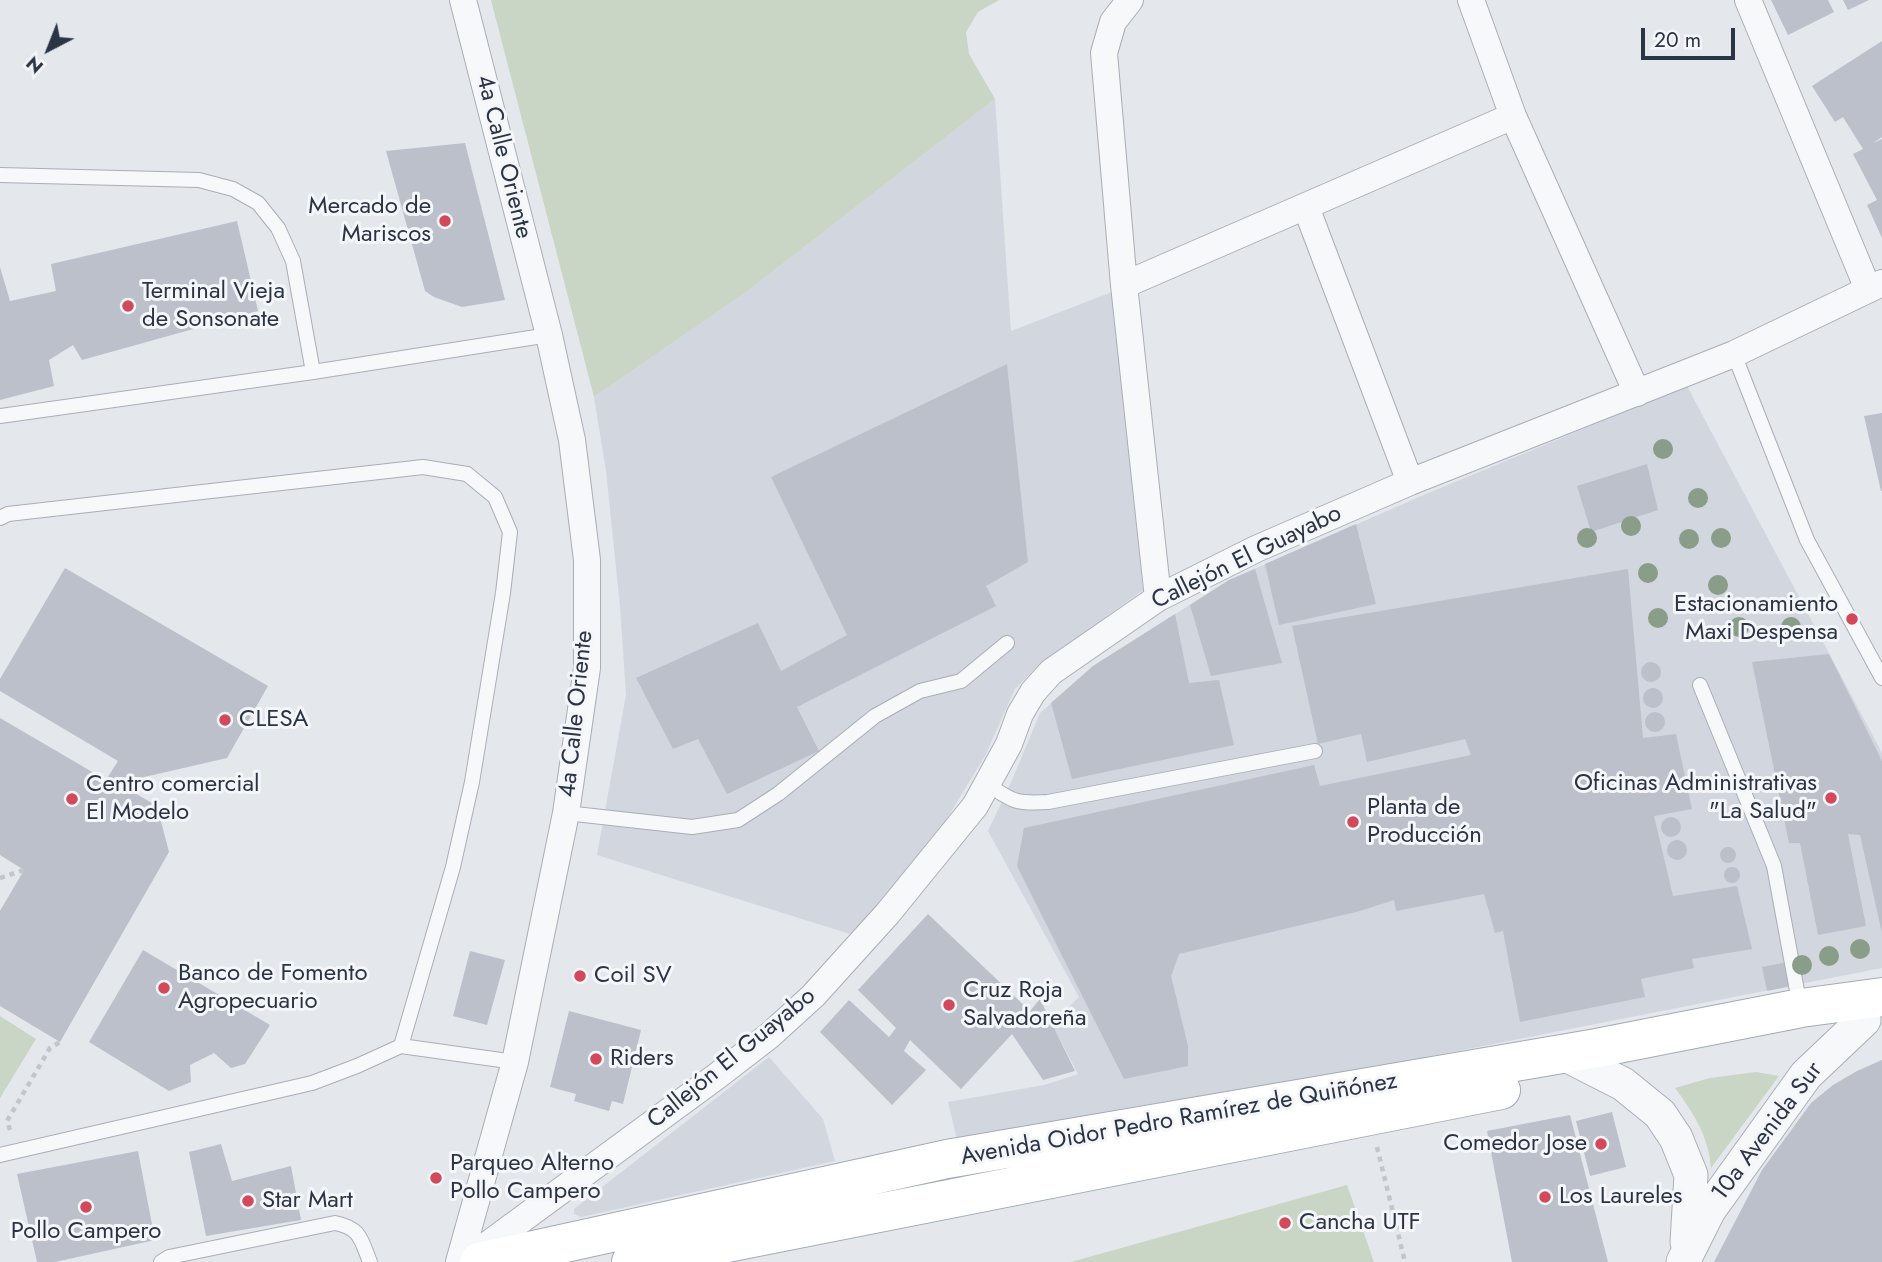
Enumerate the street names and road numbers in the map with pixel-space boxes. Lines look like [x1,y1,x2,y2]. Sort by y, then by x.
street label: 4a Calle Oriente [469,72,537,242]
street label: Callejón El Guayabo [1147,500,1347,616]
street label: 4a Calle Oriente [554,629,600,799]
street label: Callejón El Guayabo [642,982,822,1136]
street label: 10a Avenida Sur [1706,1057,1830,1207]
street label: Avenida Oidor Pedro Ramírez de Quiñónez [958,1067,1400,1173]

